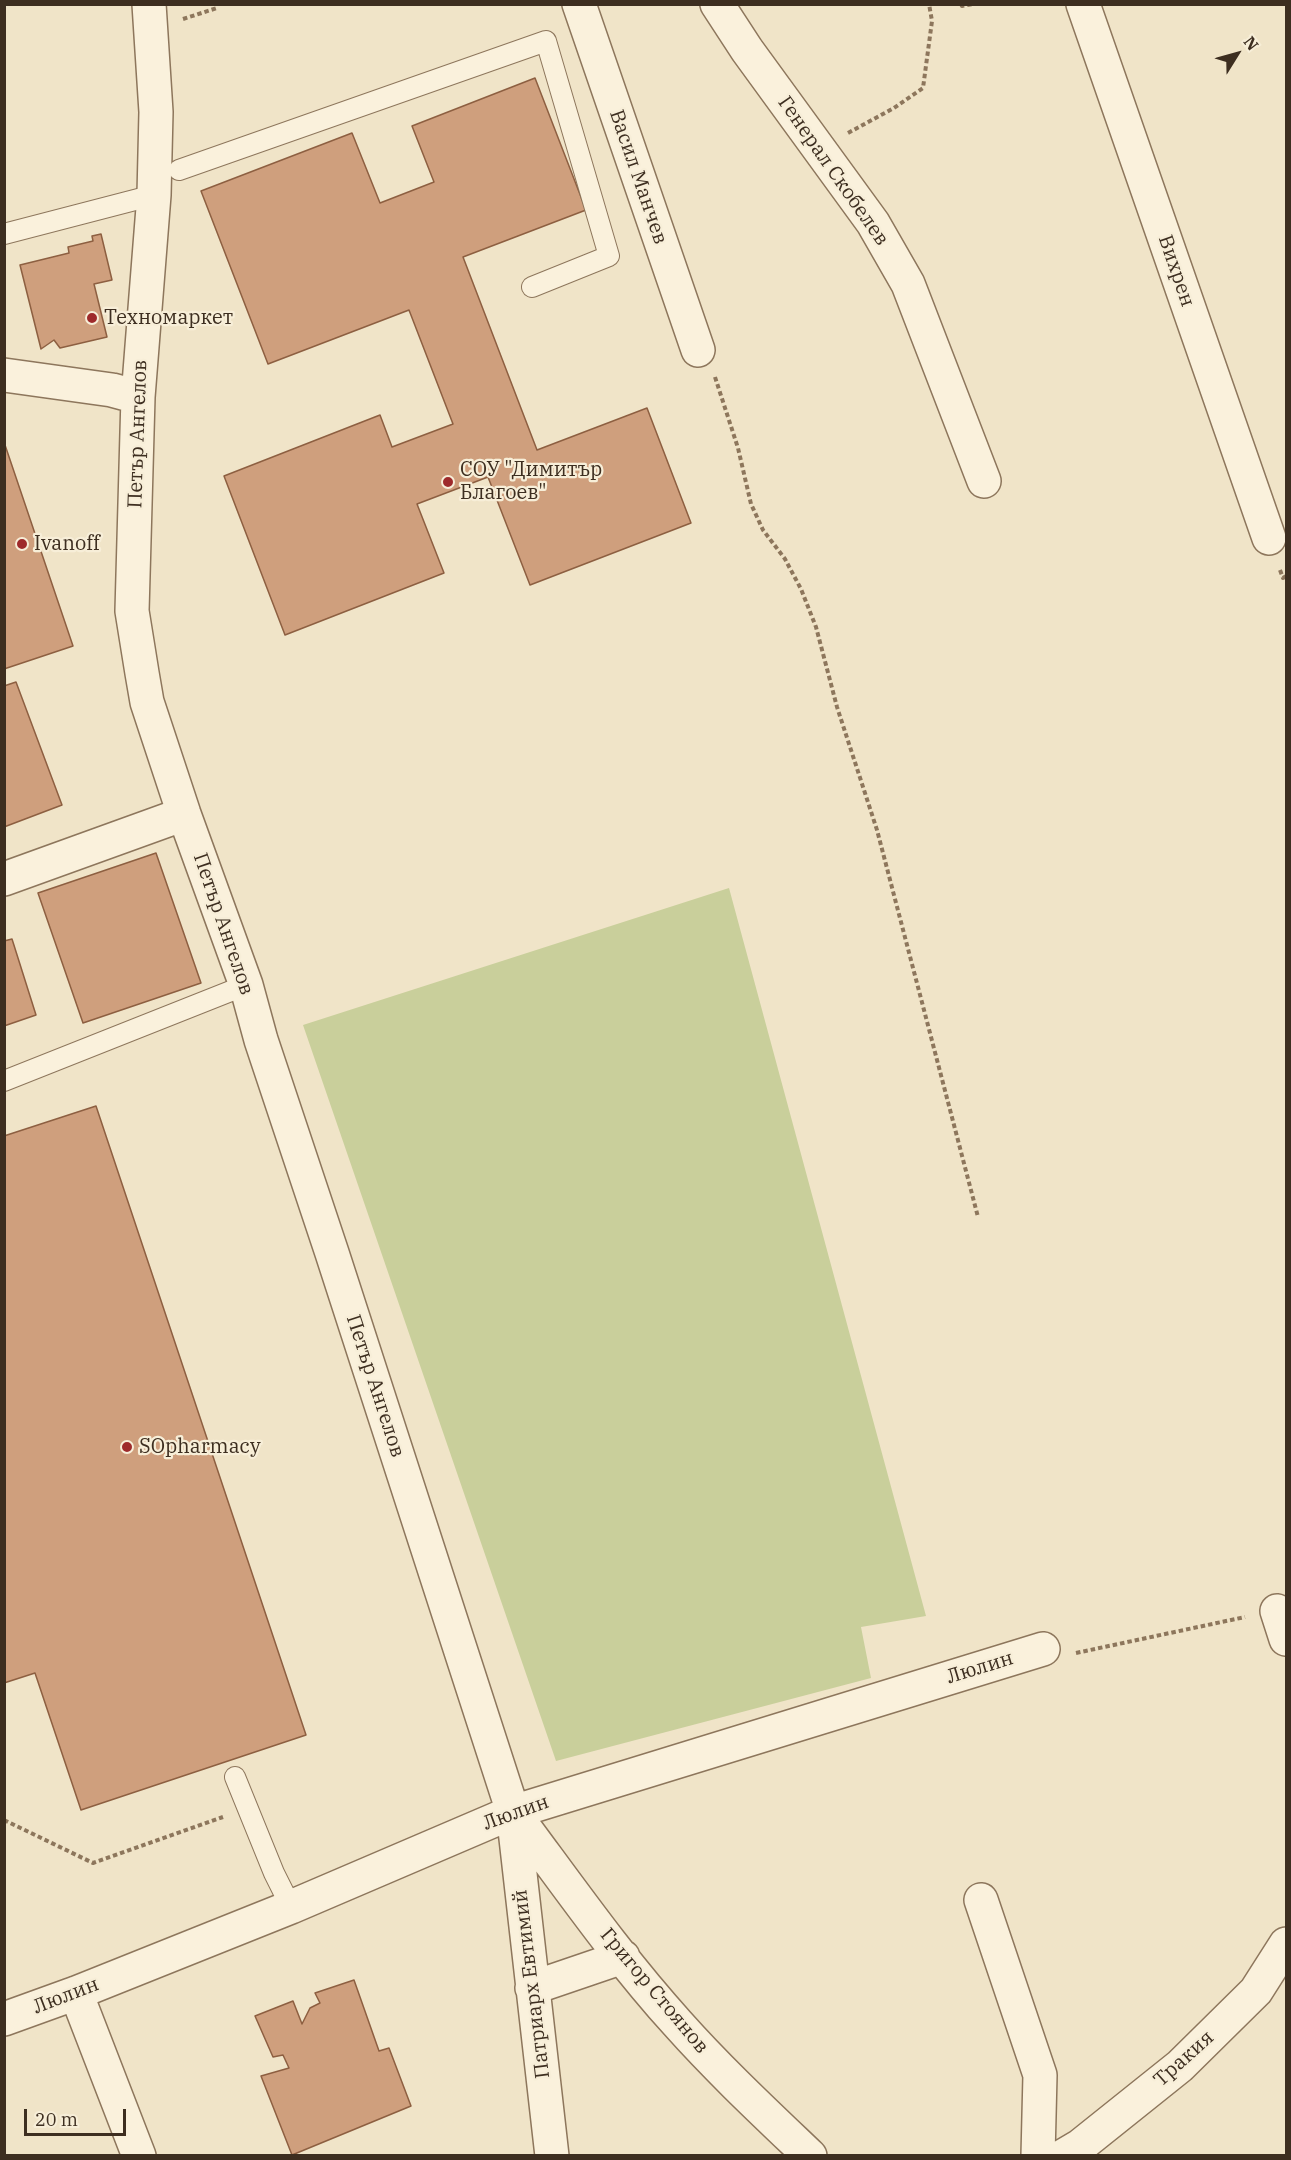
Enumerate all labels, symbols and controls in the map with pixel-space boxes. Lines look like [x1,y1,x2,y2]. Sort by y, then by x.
north arrow [1207,24,1267,84]
text: N [1240,32,1263,54]
street label: Генерал Скобелев [772,92,894,250]
street label: Васил Манчев [604,107,672,247]
street label: Вихрен [1153,232,1199,310]
place label: Техномаркет [104,306,233,330]
marker: Техномаркет [85,311,99,325]
street label: Петър Ангелов [123,359,153,509]
place label: СОУ "Димитър Благоев" [460,458,602,505]
marker: СОУ "Димитър Благоев" [441,475,455,489]
place label: Ivanoff [34,532,100,556]
marker: Ivanoff [15,537,29,551]
street label: Петър Ангелов [187,850,259,998]
street label: Петър Ангелов [341,1312,409,1460]
place label: SOpharmacy [139,1435,261,1459]
marker: SOpharmacy [120,1440,134,1454]
street label: Люлин [944,1647,1016,1689]
street label: Люлин [480,1790,552,1836]
street label: Патриарх Евтимий [508,1888,556,2080]
street label: Григор Стоянов [595,1924,713,2058]
street label: Люлин [30,1973,102,2019]
street label: Тракия [1149,2026,1219,2092]
scale bar [27,2097,129,2135]
text: 20 m [35,2108,78,2131]

